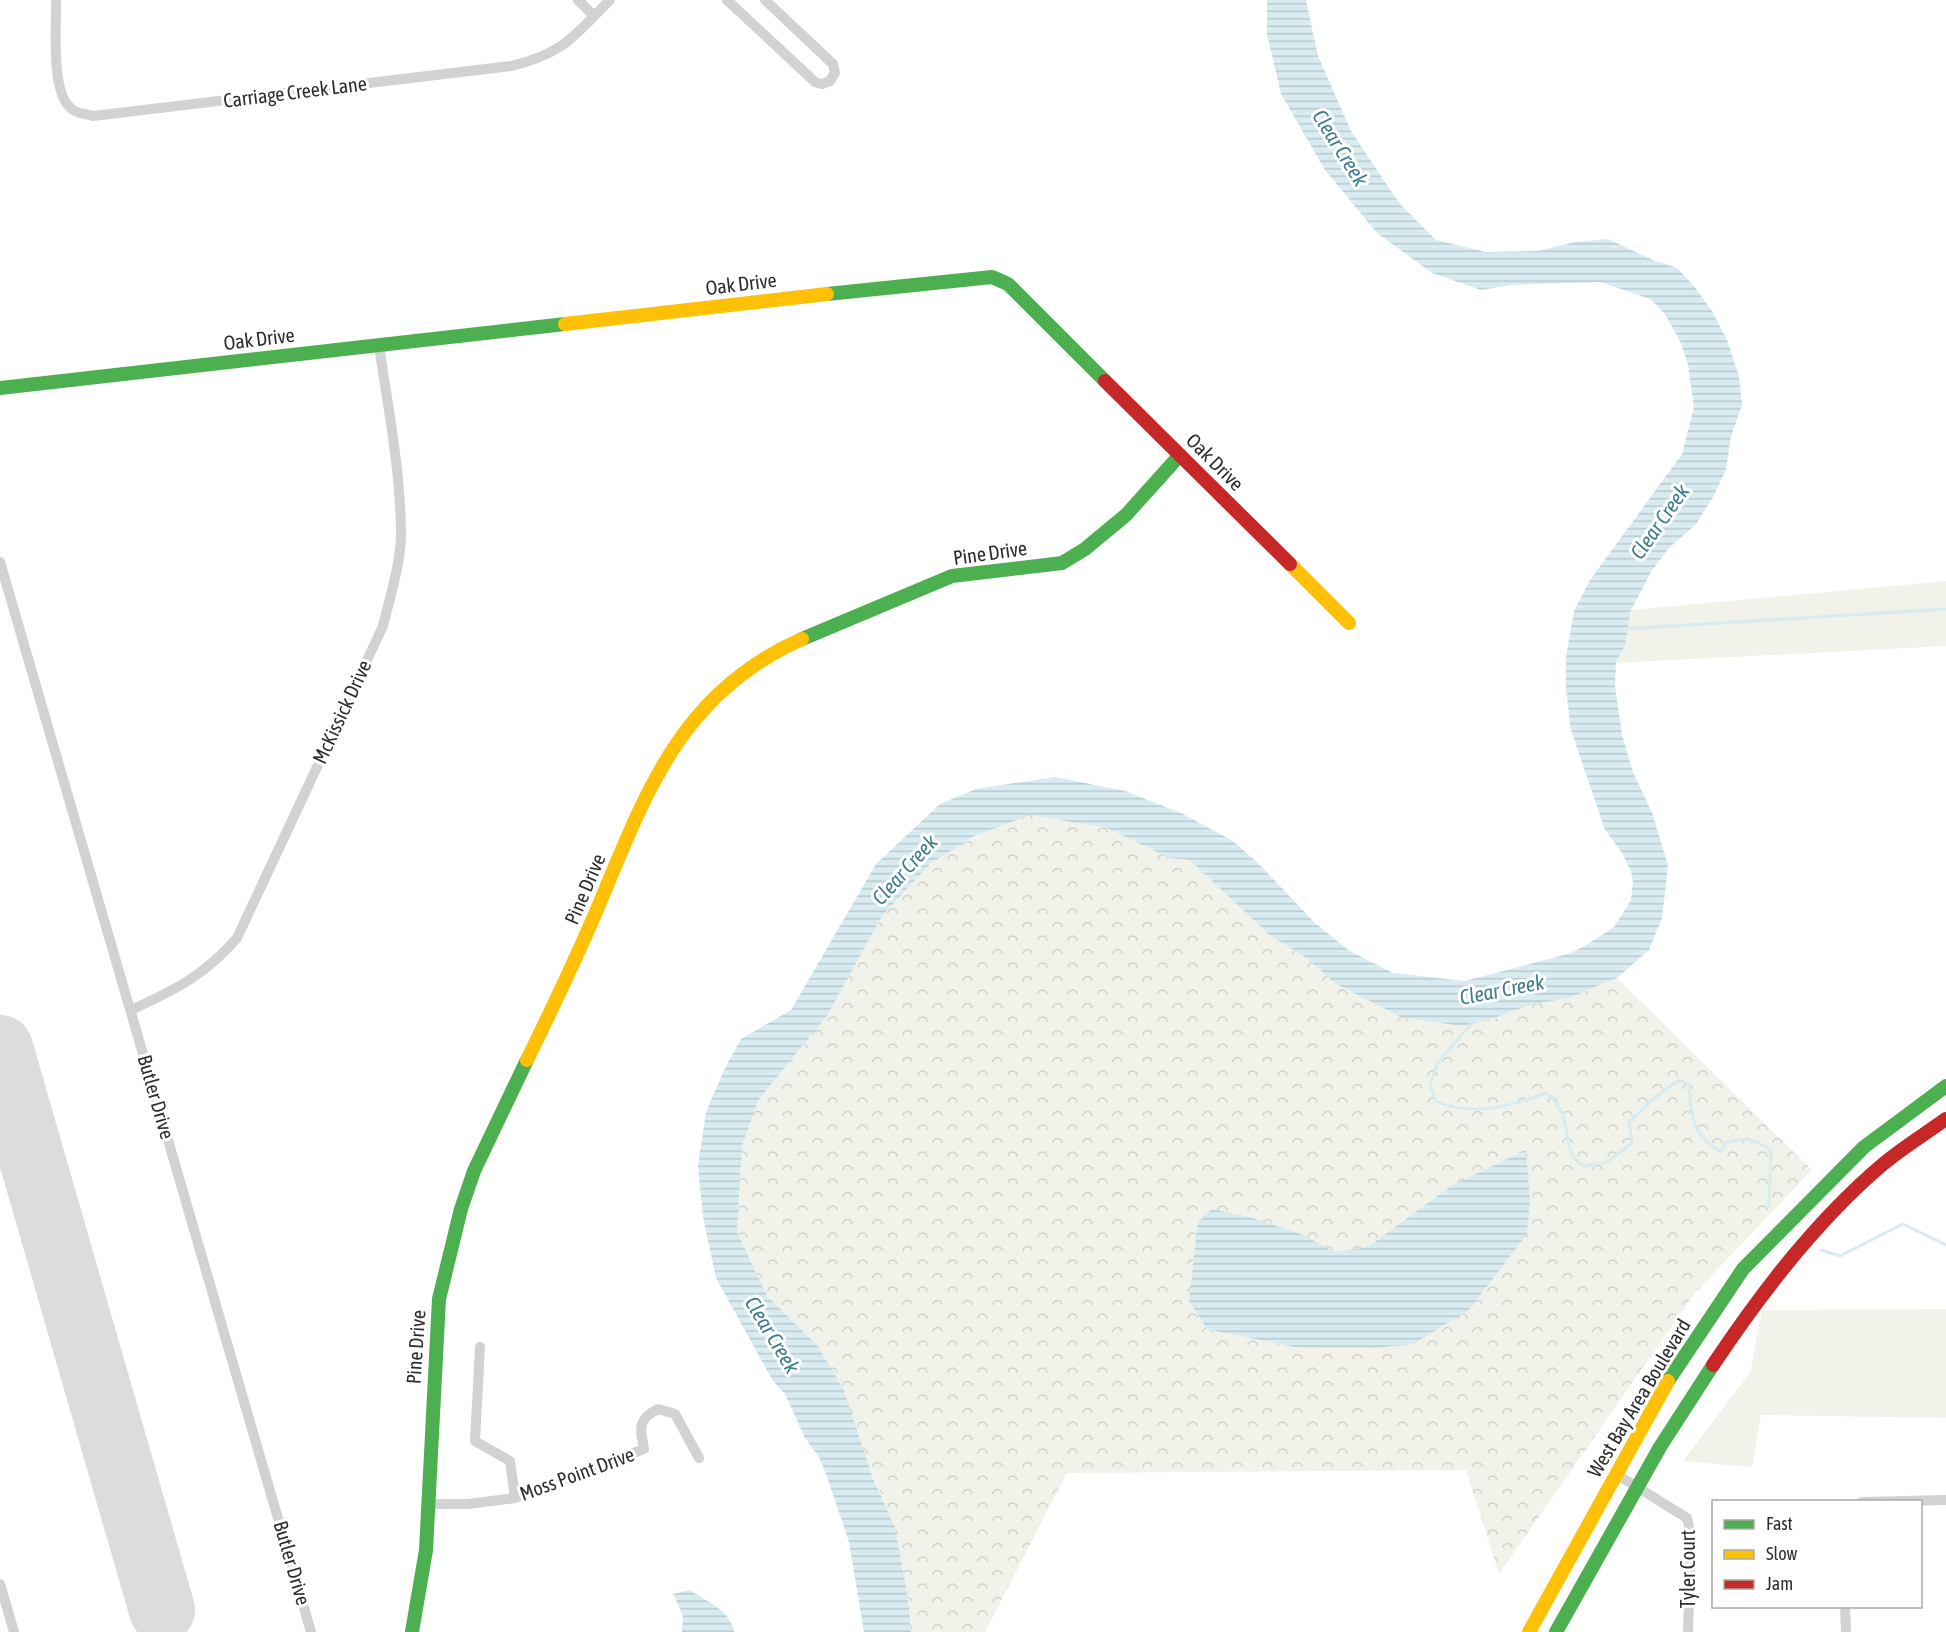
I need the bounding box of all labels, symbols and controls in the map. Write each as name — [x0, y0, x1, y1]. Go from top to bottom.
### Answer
street label: Carriage Creek Lane — [222, 71, 368, 112]
water label: Clear Creek — [1308, 105, 1374, 191]
street label: Oak Drive — [704, 268, 778, 299]
street label: Oak Drive — [222, 323, 296, 354]
street label: Oak Drive — [1182, 428, 1249, 495]
water label: Clear Creek — [1625, 479, 1694, 563]
street label: Pine Drive — [952, 536, 1028, 569]
street label: McKissick Drive — [308, 656, 376, 767]
water label: Clear Creek — [867, 829, 942, 909]
street label: Pine Drive — [559, 850, 610, 928]
water label: Clear Creek — [1458, 969, 1547, 1009]
street label: Butler Drive — [133, 1052, 179, 1142]
water label: Clear Creek — [741, 1292, 806, 1378]
street label: Pine Drive — [401, 1309, 430, 1385]
street label: West Bay Area Boulevard — [1582, 1315, 1695, 1481]
street label: Moss Point Drive — [516, 1442, 637, 1505]
legend — [1712, 1500, 1922, 1608]
text: Fast — [1766, 1513, 1793, 1534]
street label: Butler Drive — [269, 1518, 315, 1608]
street label: Tyler Court — [1676, 1529, 1699, 1608]
text: Slow — [1766, 1543, 1797, 1564]
text: Jam — [1766, 1573, 1793, 1594]

